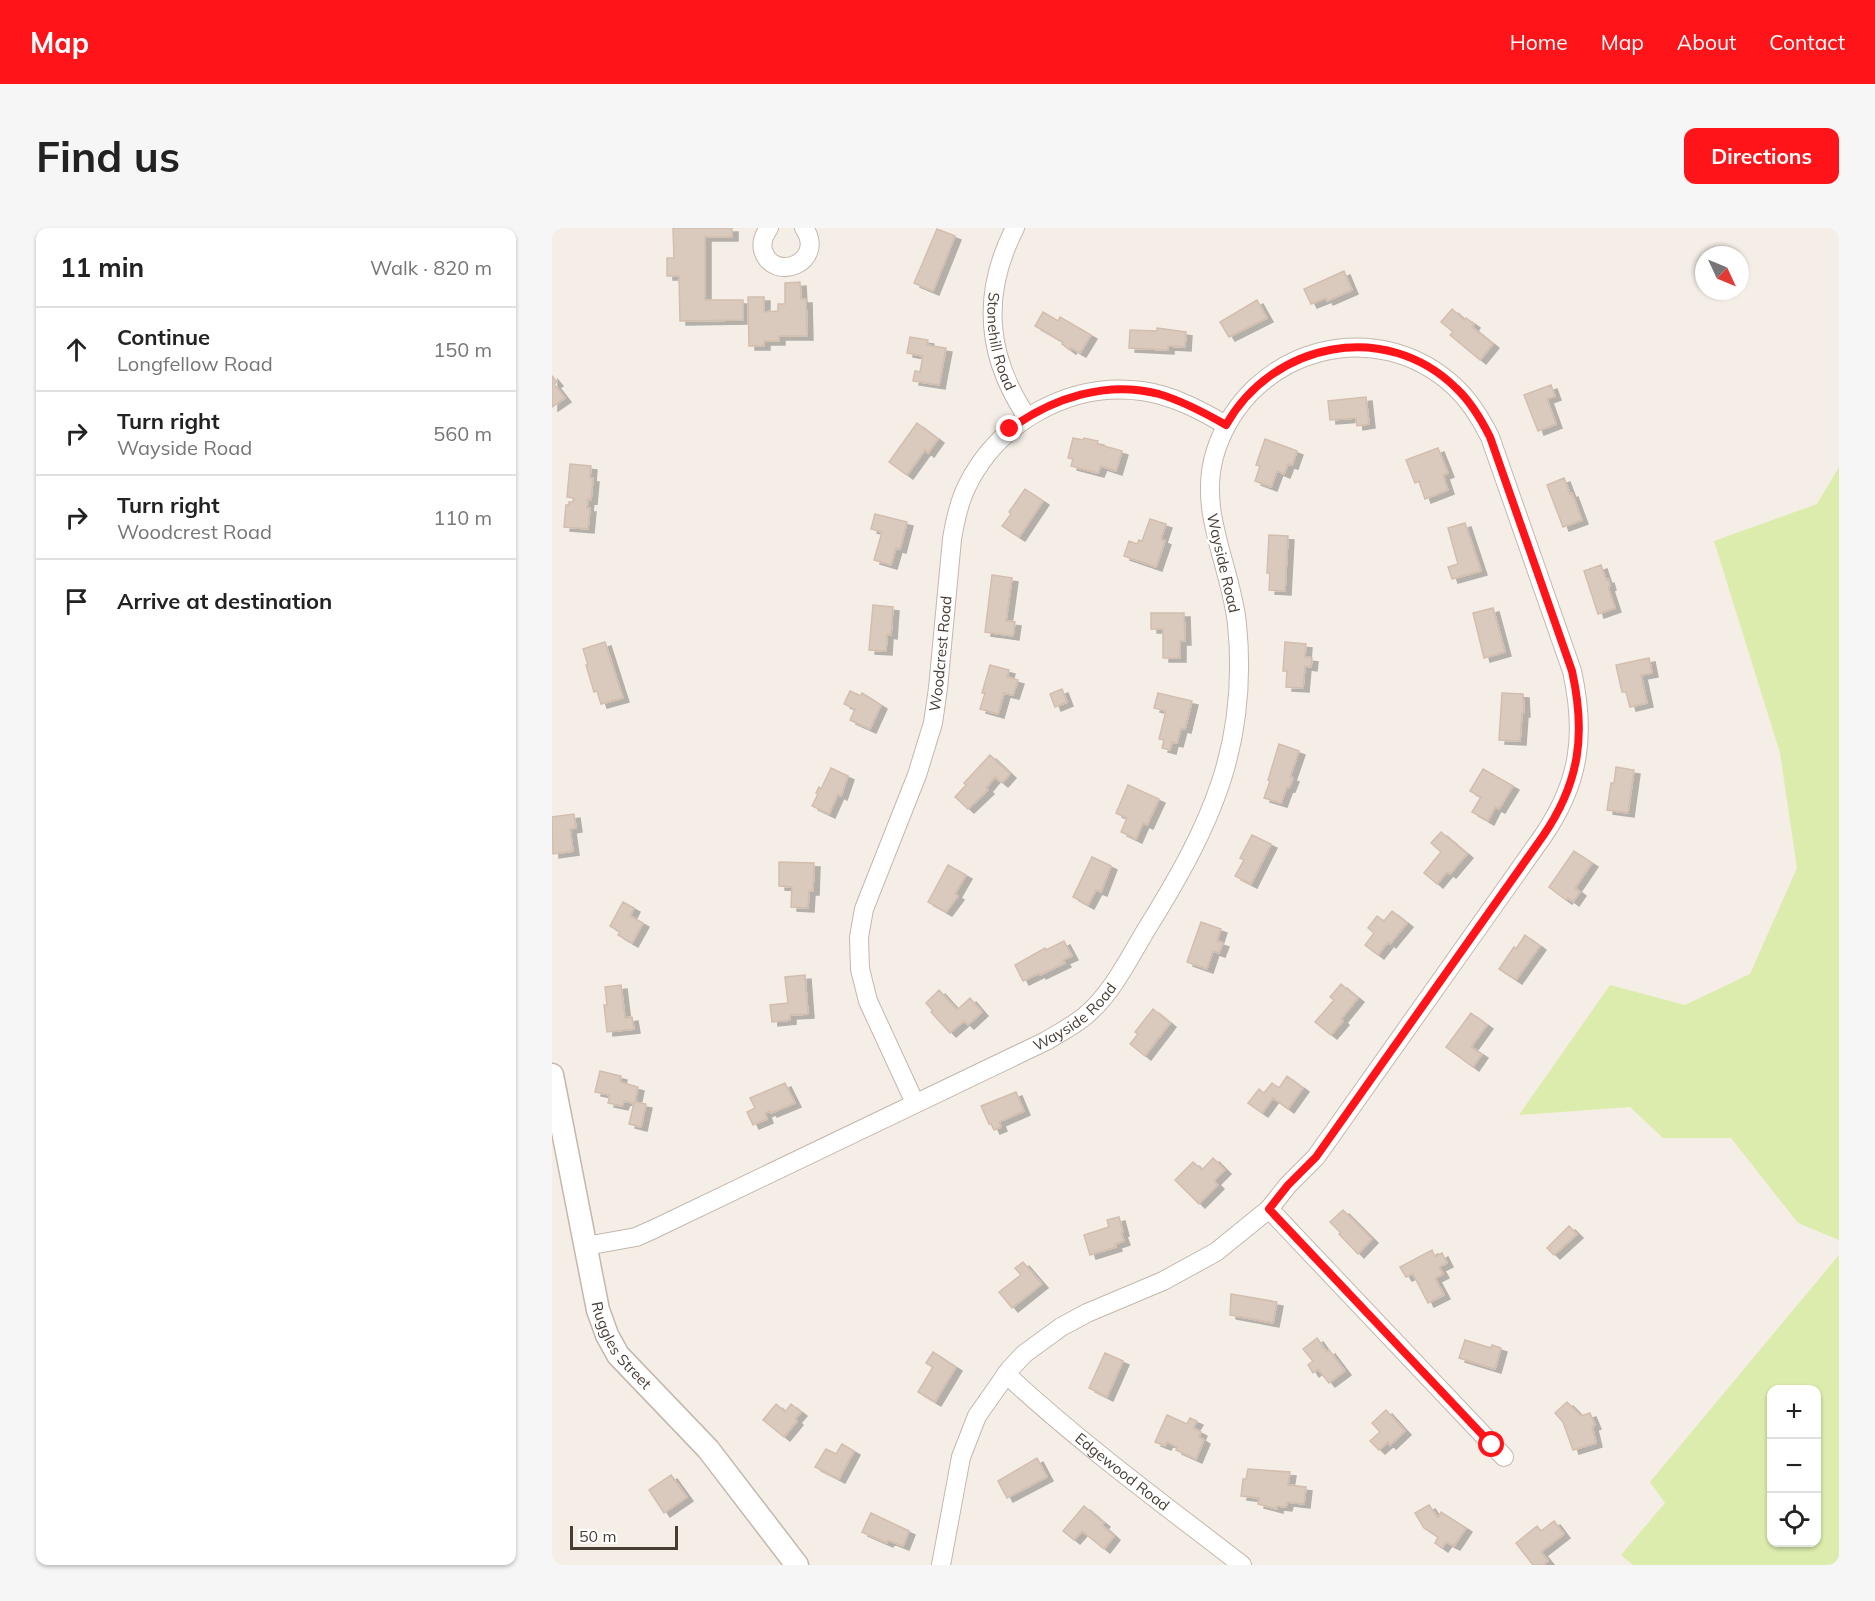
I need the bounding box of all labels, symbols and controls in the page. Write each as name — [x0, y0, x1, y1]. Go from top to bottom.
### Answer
text: Map — [30, 25, 89, 60]
text: Home — [1510, 29, 1568, 55]
text: Map — [1601, 29, 1644, 55]
text: About — [1677, 29, 1736, 55]
text: Contact — [1769, 29, 1845, 55]
button: Directions — [1684, 128, 1839, 184]
text: Find us — [36, 130, 180, 183]
north arrow — [1695, 246, 1749, 300]
text: 11 min — [60, 251, 144, 284]
text: Walk · 820 m — [370, 255, 492, 280]
street label: Stonehill Road — [983, 291, 1020, 393]
text: Continue — [117, 323, 210, 351]
icon: ahead — [60, 333, 93, 366]
text: 150 m — [433, 337, 492, 362]
text: Longfellow Road — [117, 351, 273, 376]
text: Turn right — [117, 407, 220, 435]
route end — [996, 415, 1022, 441]
icon: right — [60, 417, 93, 450]
text: 560 m — [433, 421, 492, 446]
text: Wayside Road — [117, 435, 252, 460]
text: Turn right — [117, 491, 220, 519]
icon: right — [60, 501, 93, 534]
text: 110 m — [433, 505, 492, 530]
street label: Wayside Road — [1203, 511, 1244, 614]
text: Woodcrest Road — [117, 519, 272, 544]
icon: arrive — [60, 585, 93, 618]
text: Arrive at destination — [117, 587, 332, 615]
street label: Woodcrest Road — [925, 595, 956, 713]
street label: Wayside Road — [1030, 979, 1120, 1055]
street label: Ruggles Street — [588, 1300, 656, 1393]
map controls — [1767, 1385, 1821, 1547]
button: + — [1767, 1385, 1821, 1439]
street label: Edgewood Road — [1072, 1429, 1173, 1515]
route start — [1478, 1431, 1504, 1457]
button: − — [1767, 1439, 1821, 1493]
button: locate — [1767, 1493, 1821, 1547]
scale bar — [570, 1523, 678, 1550]
text: 50 m — [579, 1526, 616, 1546]

